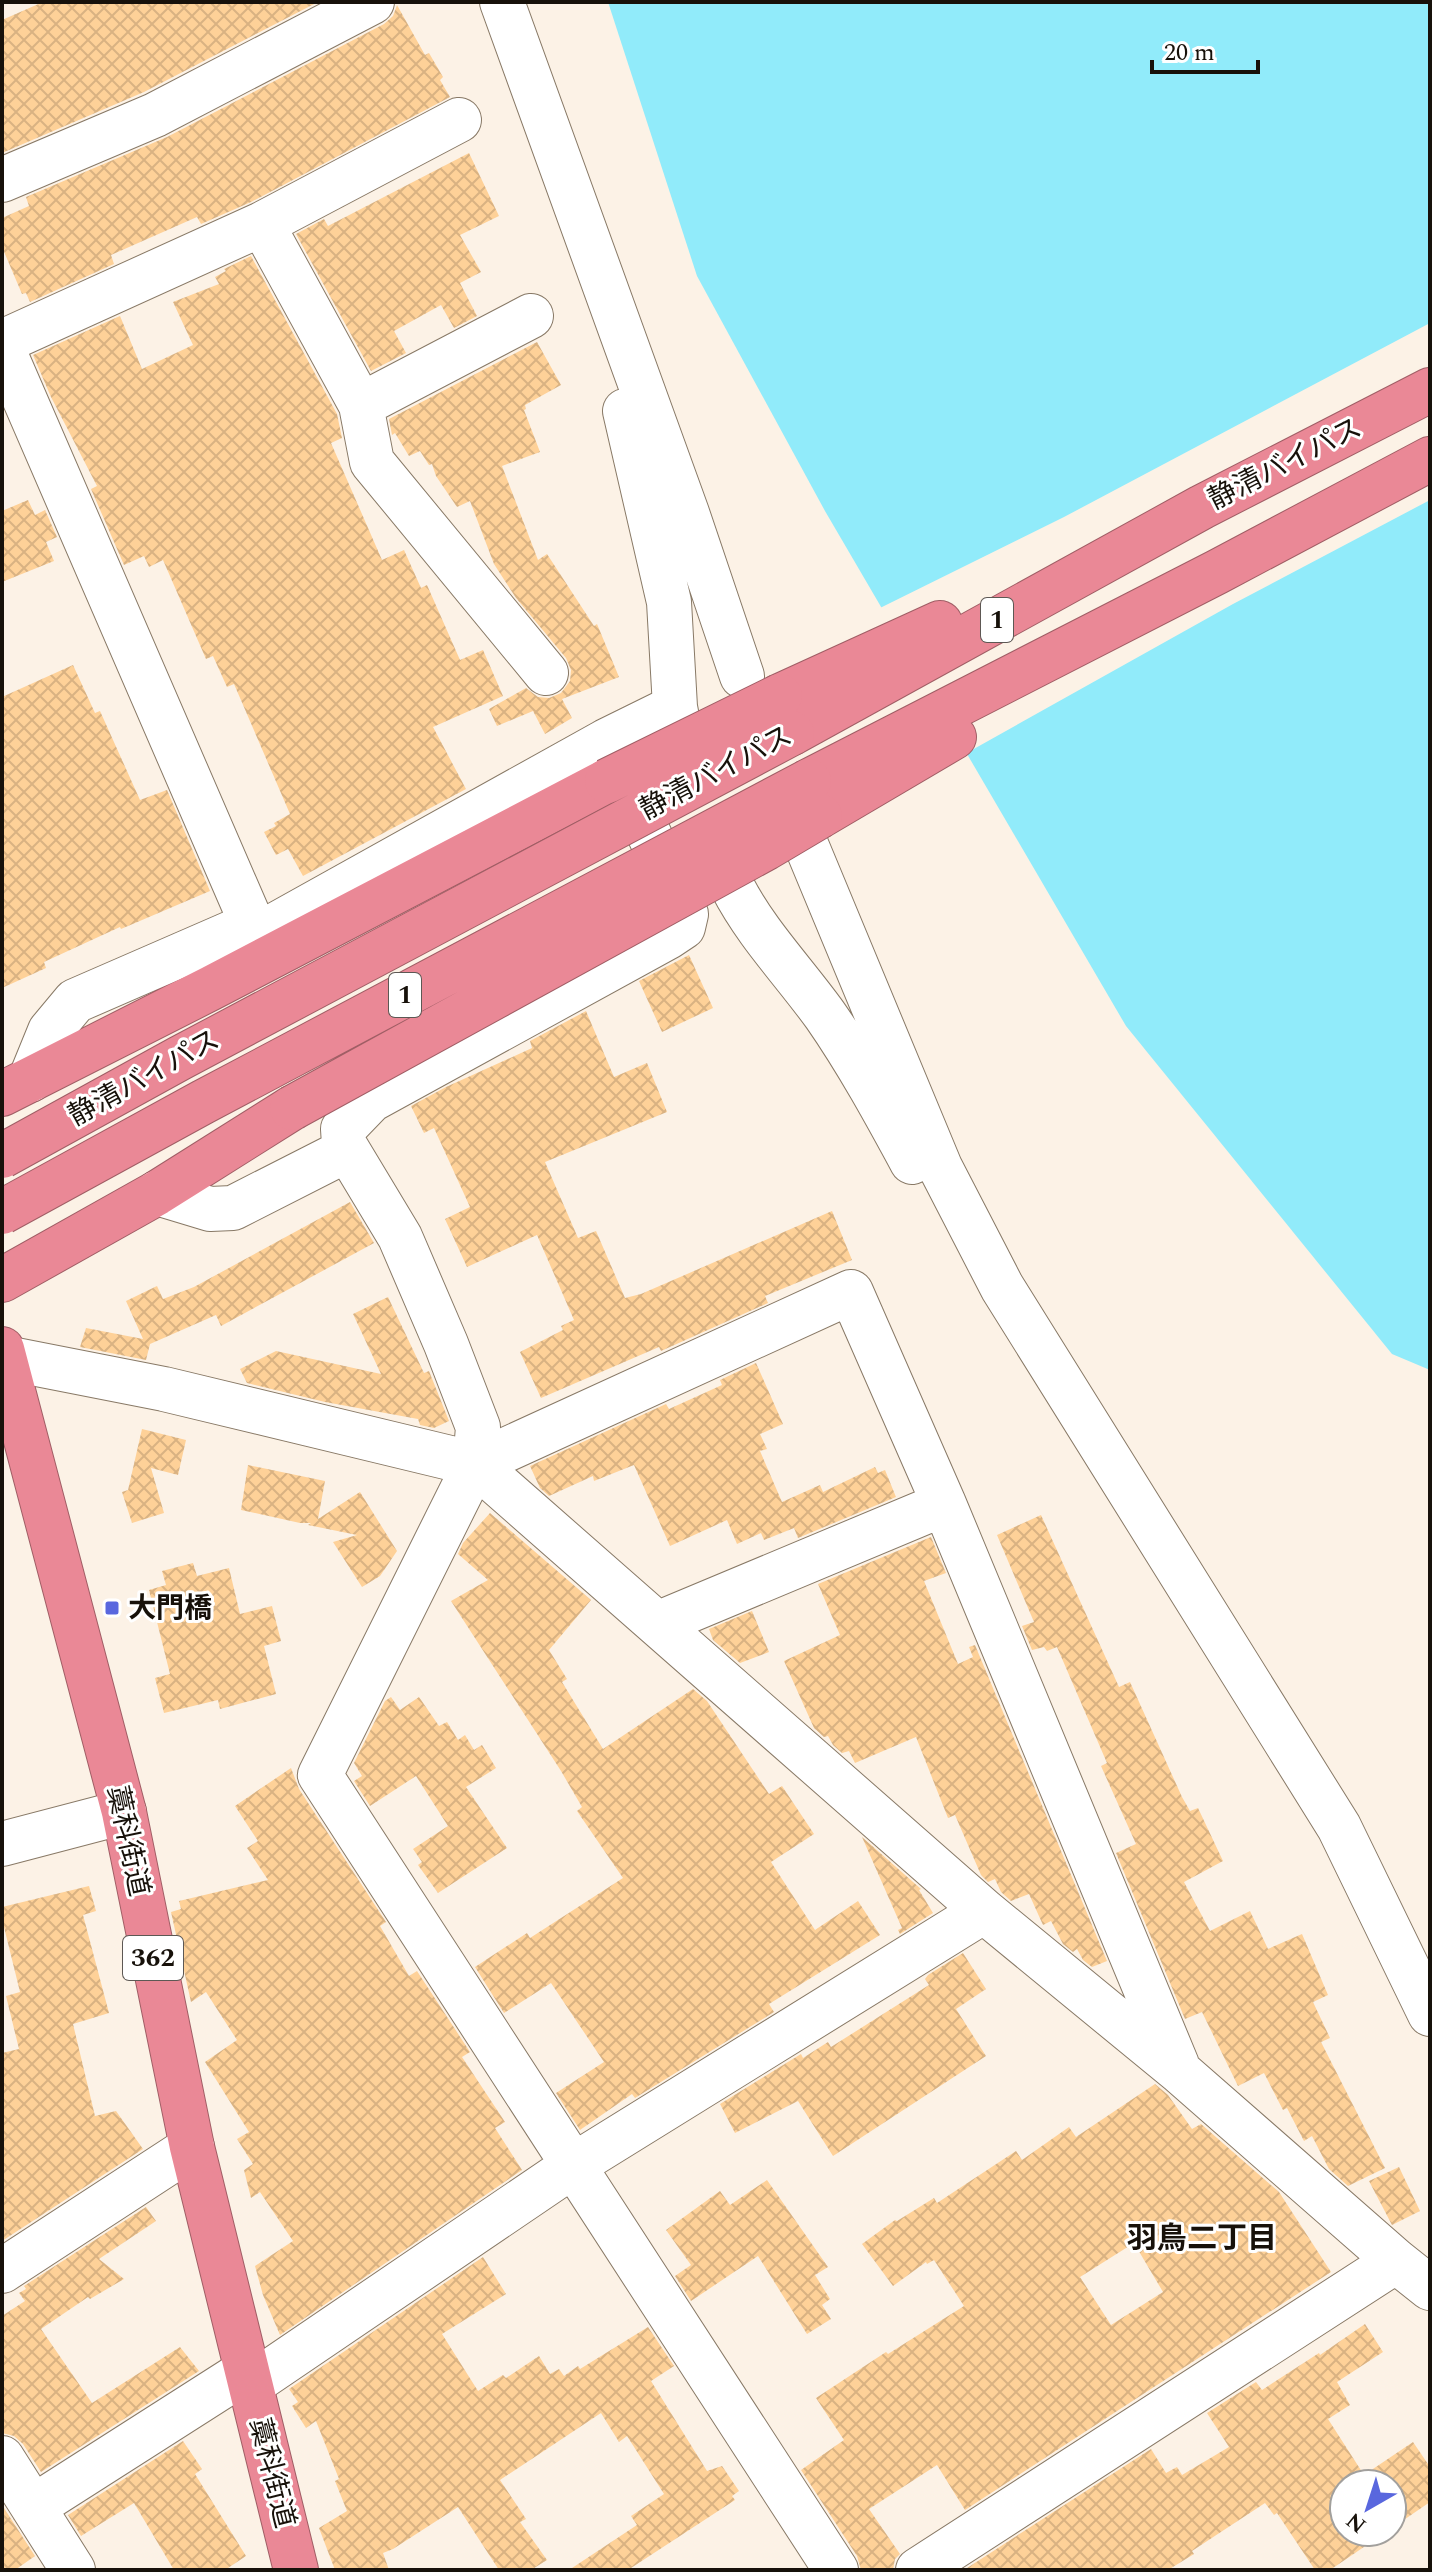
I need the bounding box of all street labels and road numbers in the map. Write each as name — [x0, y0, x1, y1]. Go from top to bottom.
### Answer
street label: 静清バイパス — [1201, 407, 1369, 521]
road number: 1 — [981, 598, 1013, 642]
street label: 静清バイパス — [632, 715, 800, 831]
road number: 1 — [389, 973, 421, 1017]
street label: 静清バイパス — [60, 1019, 228, 1137]
street label: 藁科街道 — [95, 1782, 161, 1900]
road number: 362 — [123, 1936, 183, 1980]
street label: 藁科街道 — [238, 2413, 306, 2533]

